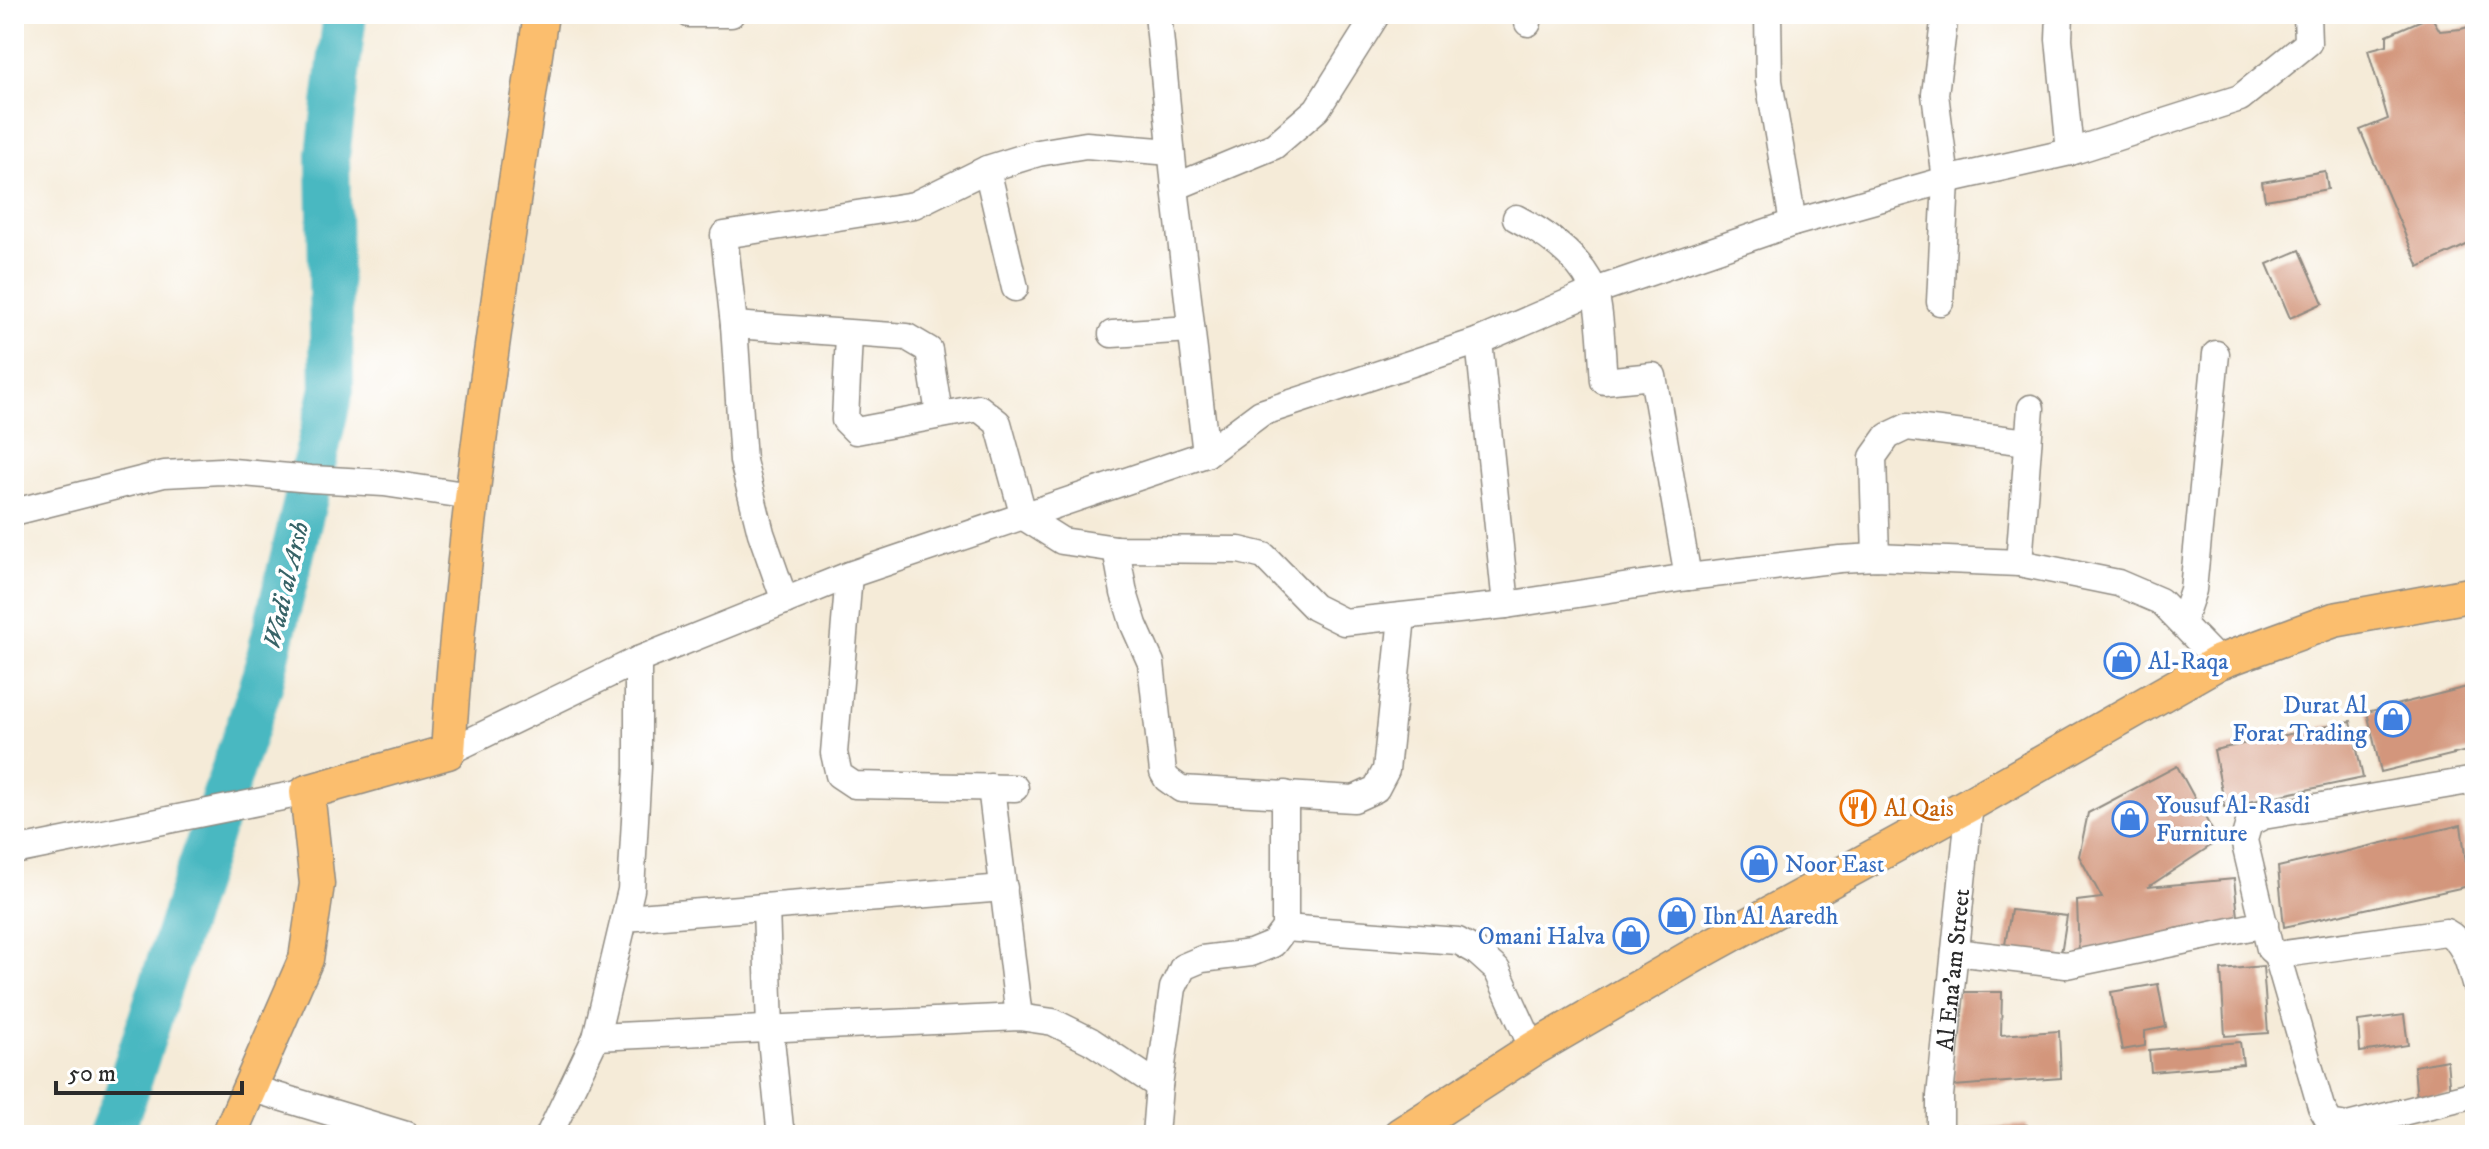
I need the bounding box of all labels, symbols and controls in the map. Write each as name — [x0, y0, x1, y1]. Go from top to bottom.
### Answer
water label: Wadi al Arsh — [256, 518, 317, 652]
shop icon: Al-Raqa — [2103, 642, 2141, 680]
place label: Al-Raqa — [2148, 647, 2229, 677]
place label: Durat Al Forat Trading — [2232, 691, 2368, 749]
shop icon: Durat Al Forat Trading — [2374, 700, 2412, 738]
restaurant icon: Al Qais — [1839, 789, 1877, 827]
place label: Yousuf Al-Rasdi Furniture — [2156, 791, 2310, 849]
place label: Al Qais — [1884, 794, 1954, 824]
shop icon: Yousuf Al-Rasdi Furniture — [2111, 800, 2149, 838]
shop icon: Noor East — [1740, 845, 1778, 883]
place label: Noor East — [1785, 850, 1885, 880]
street label: Al Ena'am Street — [1931, 887, 1977, 1053]
shop icon: Ibn Al Aaredh — [1658, 897, 1696, 935]
place label: Ibn Al Aaredh — [1703, 902, 1839, 932]
shop icon: Omani Halva — [1612, 917, 1650, 955]
place label: Omani Halva — [1478, 922, 1606, 952]
scale bar — [56, 1045, 242, 1095]
text: 50 m — [68, 1059, 116, 1089]

